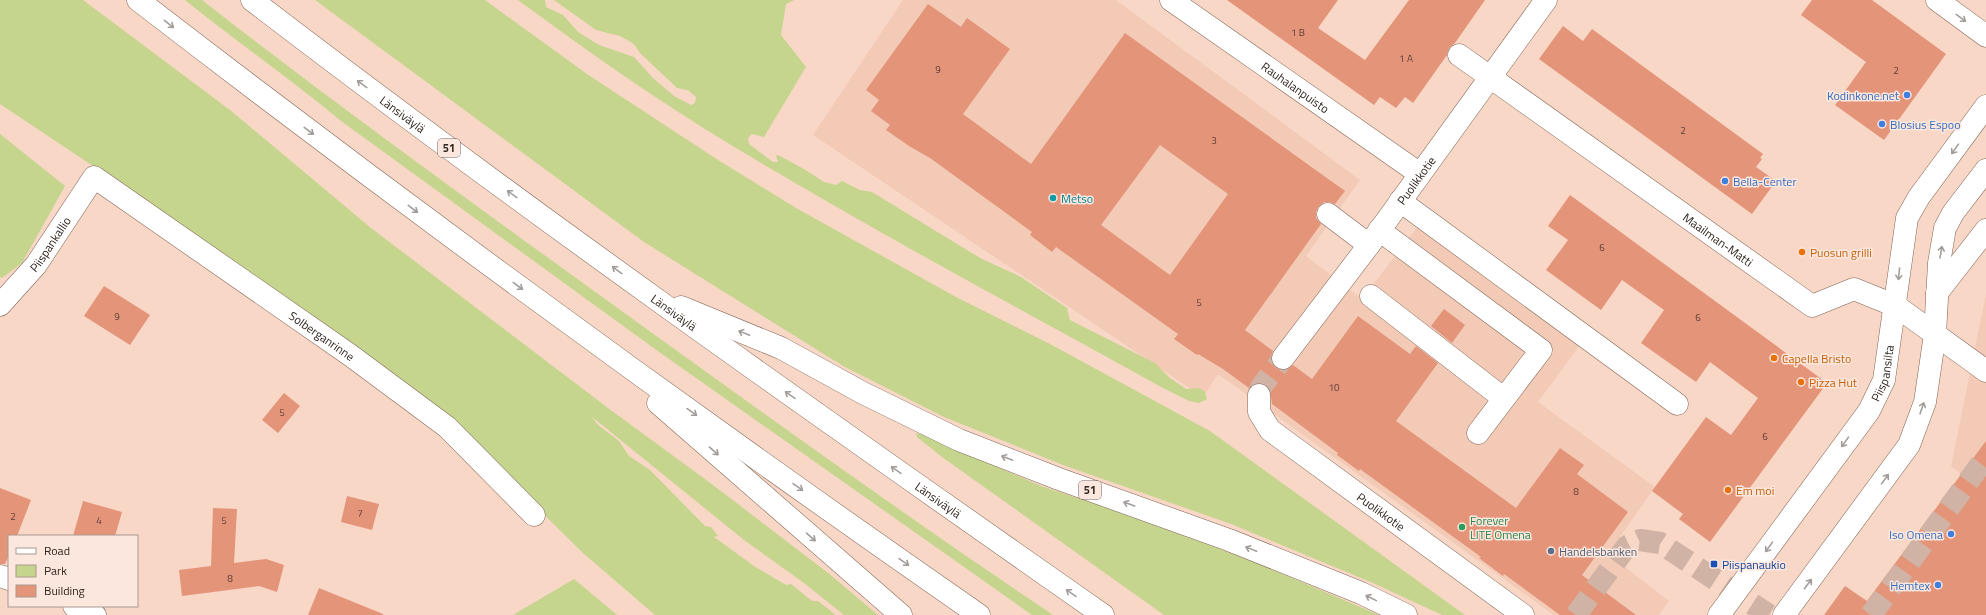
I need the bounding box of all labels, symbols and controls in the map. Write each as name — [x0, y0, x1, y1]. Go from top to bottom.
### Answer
one-way arrow — [1956, 14, 1967, 22]
one-way arrow — [163, 20, 174, 28]
house number: 1 B — [1291, 25, 1305, 40]
house number: 1 A — [1399, 51, 1413, 66]
street label: Rauhalanpuisto — [1258, 57, 1333, 117]
house number: 9 — [935, 62, 941, 77]
house number: 2 — [1893, 63, 1899, 78]
one-way arrow — [357, 80, 368, 88]
place label: Kodinkone.net — [1827, 86, 1900, 105]
marker: Kodinkone.net — [1902, 90, 1912, 100]
street label: Länsiväylä — [376, 91, 430, 137]
place label: Blosius Espoo — [1890, 115, 1961, 134]
marker: Blosius Espoo — [1877, 119, 1887, 129]
house number: 2 — [1680, 123, 1686, 138]
one-way arrow — [304, 127, 315, 135]
house number: 3 — [1211, 133, 1217, 148]
road number: 51 — [438, 139, 460, 157]
one-way arrow — [1950, 143, 1959, 154]
street label: Puolikkotie — [1392, 152, 1440, 208]
place label: Bella-Center — [1733, 172, 1797, 191]
marker: Bella-Center — [1720, 176, 1730, 186]
place label: Metso — [1061, 189, 1093, 208]
one-way arrow — [507, 190, 518, 198]
marker: Metso — [1048, 193, 1058, 203]
one-way arrow — [408, 205, 419, 213]
street label: Maailman-Matti — [1679, 208, 1757, 271]
street label: Piispankallio — [25, 212, 75, 276]
house number: 6 — [1599, 240, 1605, 255]
place label: Puosun grilli — [1810, 243, 1872, 262]
one-way arrow — [1937, 245, 1945, 258]
marker: Puosun grilli — [1797, 247, 1807, 257]
one-way arrow — [612, 266, 623, 275]
one-way arrow — [1895, 267, 1903, 280]
one-way arrow — [512, 282, 523, 291]
street label: Länsiväylä — [647, 289, 701, 335]
house number: 5 — [1196, 295, 1202, 310]
street label: Solberganrinne — [285, 306, 359, 365]
house number: 9 — [114, 309, 120, 324]
house number: 6 — [1695, 310, 1701, 325]
one-way arrow — [739, 329, 751, 336]
street label: Piispansilta — [1866, 344, 1898, 405]
place label: Capella Bristo — [1782, 349, 1851, 368]
marker: Capella Bristo — [1769, 353, 1779, 363]
place label: Pizza Hut — [1809, 373, 1858, 392]
marker: Pizza Hut — [1796, 377, 1806, 387]
house number: 10 — [1328, 380, 1340, 395]
one-way arrow — [784, 391, 795, 399]
one-way arrow — [1919, 403, 1927, 415]
house number: 5 — [279, 405, 285, 420]
one-way arrow — [686, 408, 697, 416]
house number: 6 — [1762, 429, 1768, 444]
one-way arrow — [1841, 436, 1850, 447]
one-way arrow — [708, 447, 719, 456]
one-way arrow — [1002, 454, 1014, 462]
one-way arrow — [891, 466, 902, 474]
one-way arrow — [1881, 474, 1889, 485]
street label: Länsiväylä — [911, 477, 965, 522]
road number: 51 — [1079, 481, 1101, 499]
place label: Em moi — [1736, 481, 1774, 500]
one-way arrow — [792, 483, 803, 491]
house number: 8 — [1573, 484, 1579, 499]
marker: Em moi — [1723, 485, 1733, 495]
street label: Puolikkotie — [1353, 487, 1409, 536]
one-way arrow — [1122, 500, 1135, 507]
house number: 7 — [357, 506, 363, 521]
house number: 2 — [10, 509, 16, 524]
place label: Forever LITE Omena — [1470, 511, 1531, 544]
house number: 4 — [96, 513, 102, 528]
house number: 5 — [221, 513, 227, 528]
marker: Forever LITE Omena — [1457, 522, 1467, 532]
place label: Iso Omena — [1889, 525, 1943, 544]
marker: Iso Omena — [1946, 529, 1956, 539]
one-way arrow — [806, 533, 817, 542]
legend — [8, 535, 138, 607]
text: Road — [44, 541, 70, 560]
one-way arrow — [1765, 541, 1773, 552]
place label: Handelsbanken — [1559, 542, 1637, 561]
one-way arrow — [1245, 544, 1257, 552]
marker: Handelsbanken — [1546, 546, 1556, 556]
place label: Piispanaukio — [1722, 555, 1786, 574]
one-way arrow — [898, 558, 909, 566]
marker: Piispanaukio — [1709, 559, 1719, 569]
text: Park — [44, 561, 67, 580]
house number: 8 — [227, 571, 233, 586]
place label: Hemtex — [1890, 576, 1931, 595]
one-way arrow — [1804, 578, 1812, 589]
marker: Hemtex — [1933, 580, 1943, 590]
text: Building — [44, 581, 85, 600]
one-way arrow — [1066, 589, 1077, 597]
one-way arrow — [1365, 594, 1377, 601]

